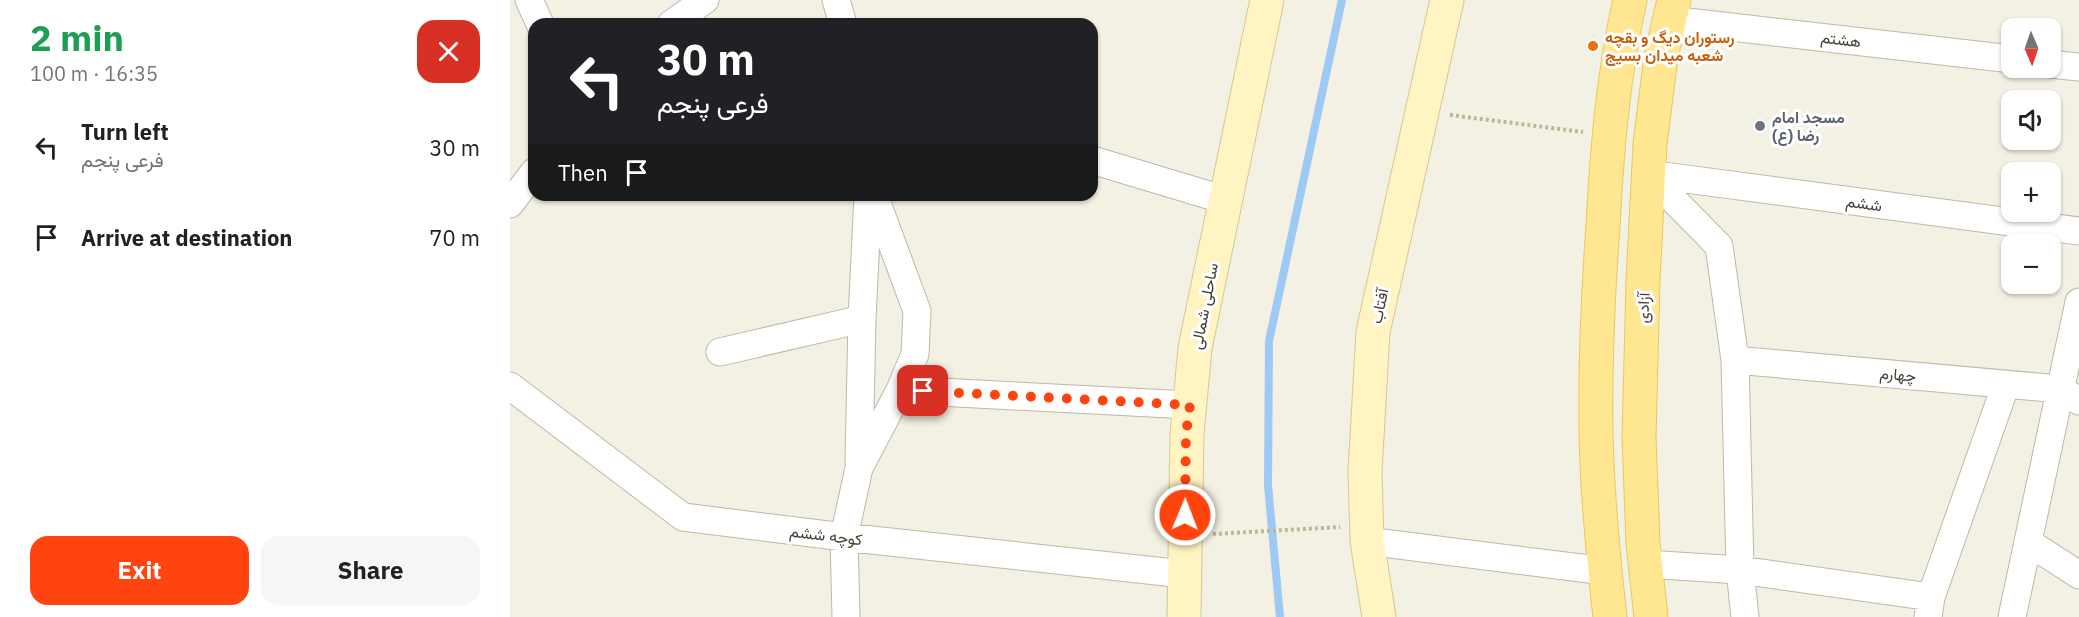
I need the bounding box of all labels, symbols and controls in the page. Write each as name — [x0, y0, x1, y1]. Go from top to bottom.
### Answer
text: 2 min — [30, 14, 124, 61]
north arrow — [2001, 18, 2061, 78]
map controls — [2001, 18, 2061, 294]
button: close — [417, 20, 480, 83]
place label: رستوران دیگ و بقچه شعبه میدان بسیج — [1605, 27, 1735, 67]
street label: هشتم — [1820, 27, 1862, 52]
text: 30 m — [657, 32, 755, 87]
marker: رستوران دیگ و بقچه شعبه میدان بسیج — [1586, 39, 1600, 53]
icon: left — [558, 42, 636, 120]
text: 100 m · 16:35 — [30, 60, 158, 87]
text: فرعی پنجم — [657, 85, 769, 120]
button: sound — [2001, 90, 2061, 150]
place label: مسجد امام رضا (ع) — [1772, 107, 1845, 146]
text: Turn left — [81, 117, 169, 146]
marker: مسجد امام رضا (ع) — [1753, 119, 1767, 133]
icon: left — [30, 131, 63, 164]
text: 30 m — [429, 133, 480, 162]
text: فرعی پنجم — [81, 146, 164, 173]
icon: arrive — [620, 156, 653, 189]
text: Then — [558, 158, 608, 187]
button: + — [2001, 162, 2061, 222]
street label: ششم — [1845, 191, 1883, 216]
icon: arrive — [30, 221, 63, 254]
text: Arrive at destination — [81, 223, 292, 252]
text: 70 m — [429, 223, 480, 252]
button: − — [2001, 234, 2061, 294]
street label: ساحلی شمالی — [1186, 261, 1223, 351]
street label: آفتاب — [1366, 285, 1393, 325]
street label: آزادی — [1632, 291, 1655, 324]
street label: چهارم — [1879, 362, 1917, 388]
pin — [897, 365, 948, 416]
icon: arrive — [906, 374, 939, 407]
position arrow — [1153, 483, 1217, 547]
street label: کوچه ششم — [788, 521, 864, 551]
button: Exit — [30, 536, 249, 605]
button: Share — [261, 536, 480, 605]

